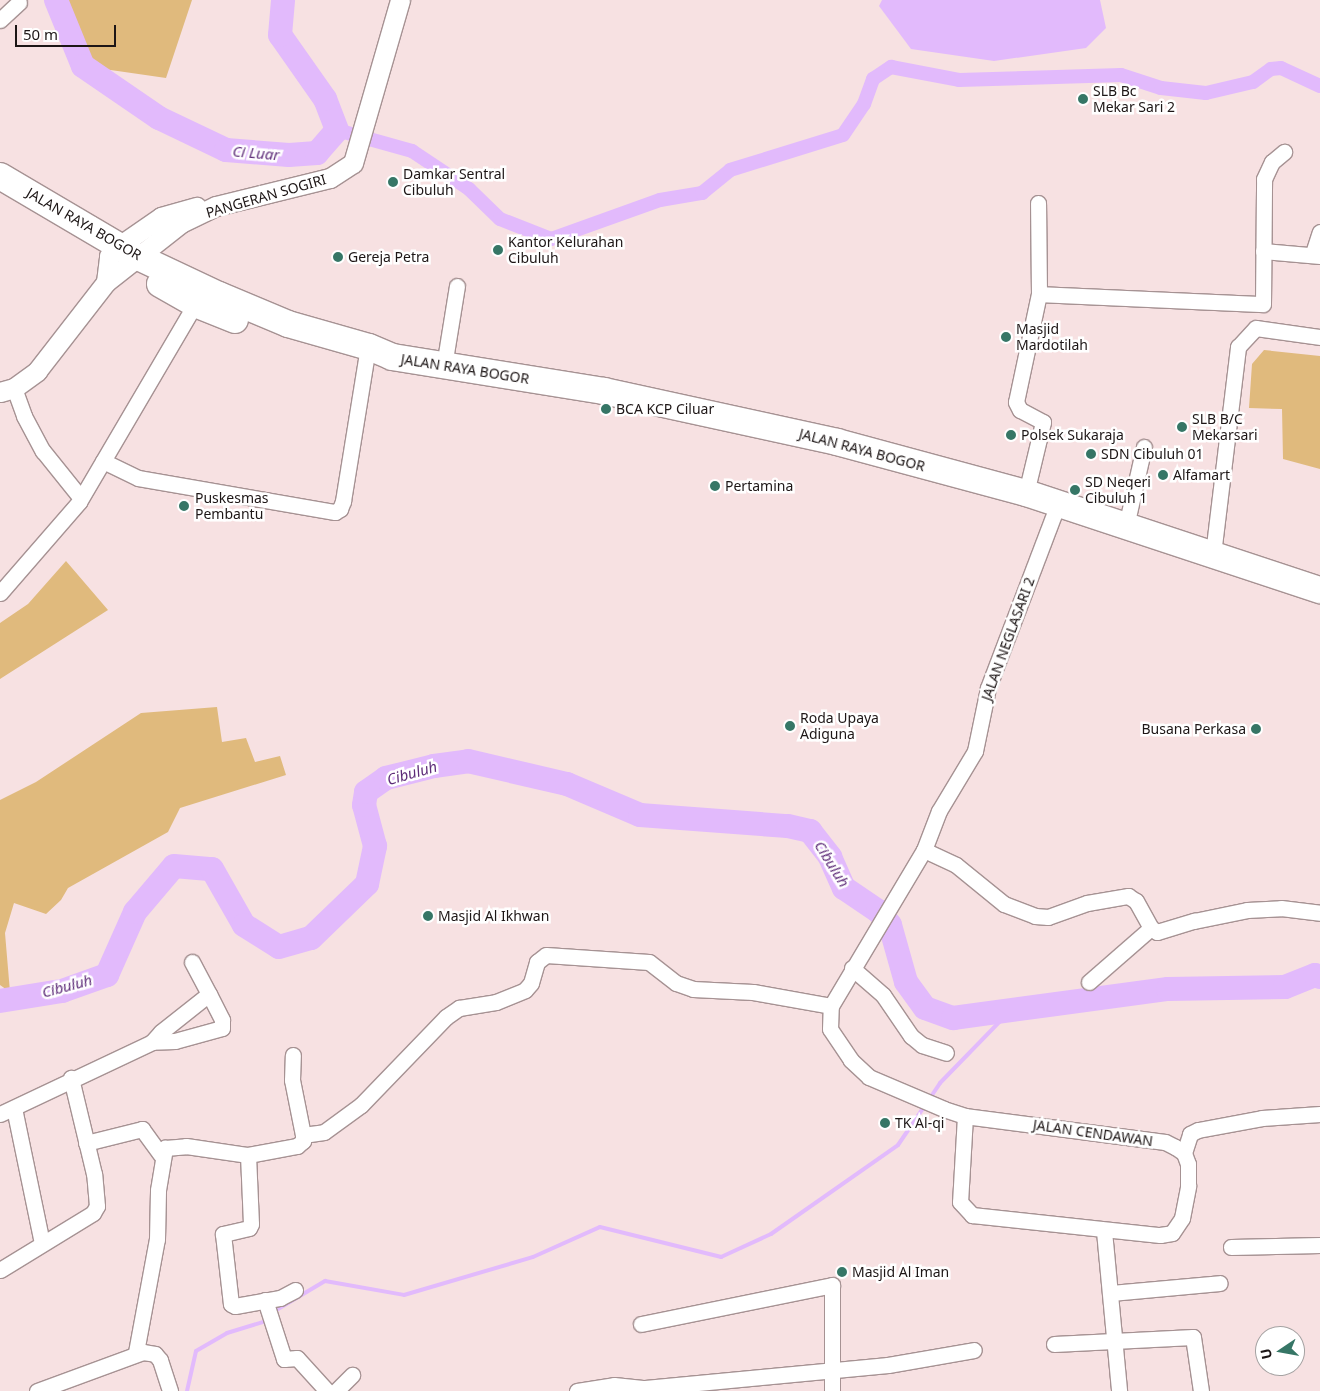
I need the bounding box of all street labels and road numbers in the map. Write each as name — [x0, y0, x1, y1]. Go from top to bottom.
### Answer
street label: PANGERAN SOGIRI — [204, 171, 328, 221]
street label: JALAN RAYA BOGOR — [24, 184, 144, 264]
street label: JALAN RAYA BOGOR — [400, 351, 530, 387]
street label: JALAN RAYA BOGOR — [797, 425, 927, 475]
street label: JALAN NEGLASARI 2 — [978, 575, 1038, 703]
street label: JALAN CENDAWAN — [1032, 1116, 1154, 1150]

